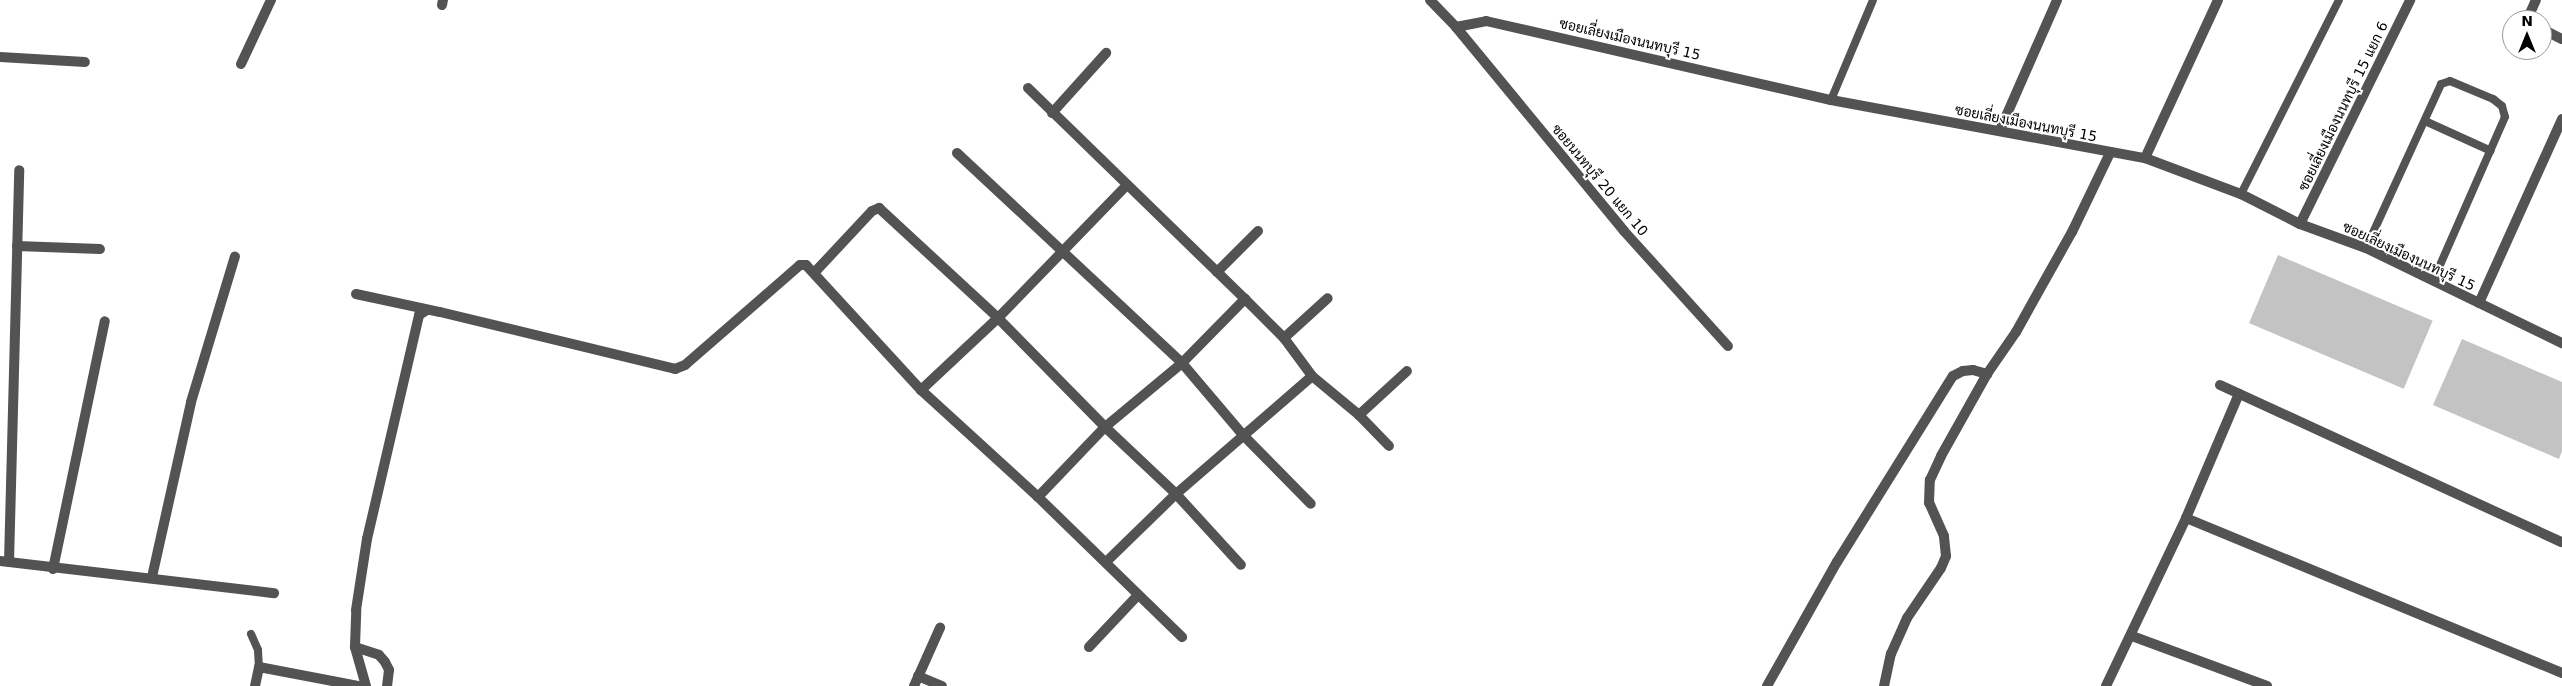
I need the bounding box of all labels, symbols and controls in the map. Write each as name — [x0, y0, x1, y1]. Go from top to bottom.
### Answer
north arrow — [2502, 10, 2552, 60]
text: N — [2521, 13, 2533, 29]
street label: ซอยเลี่ยงเมืองนนทบุรี 15 — [1558, 15, 1702, 63]
street label: ซอยเลี่ยงเมืองนนทบุรี 15 แยก 6 — [2295, 19, 2391, 193]
street label: ซอยเลี่ยงเมืองนนทบุรี 15 — [1954, 101, 2098, 145]
street label: ซอยนนทบุรี 20 แยก 10 — [1548, 121, 1652, 239]
street label: ซอยเลี่ยงเมืองนนทบุรี 15 — [2340, 218, 2478, 294]

